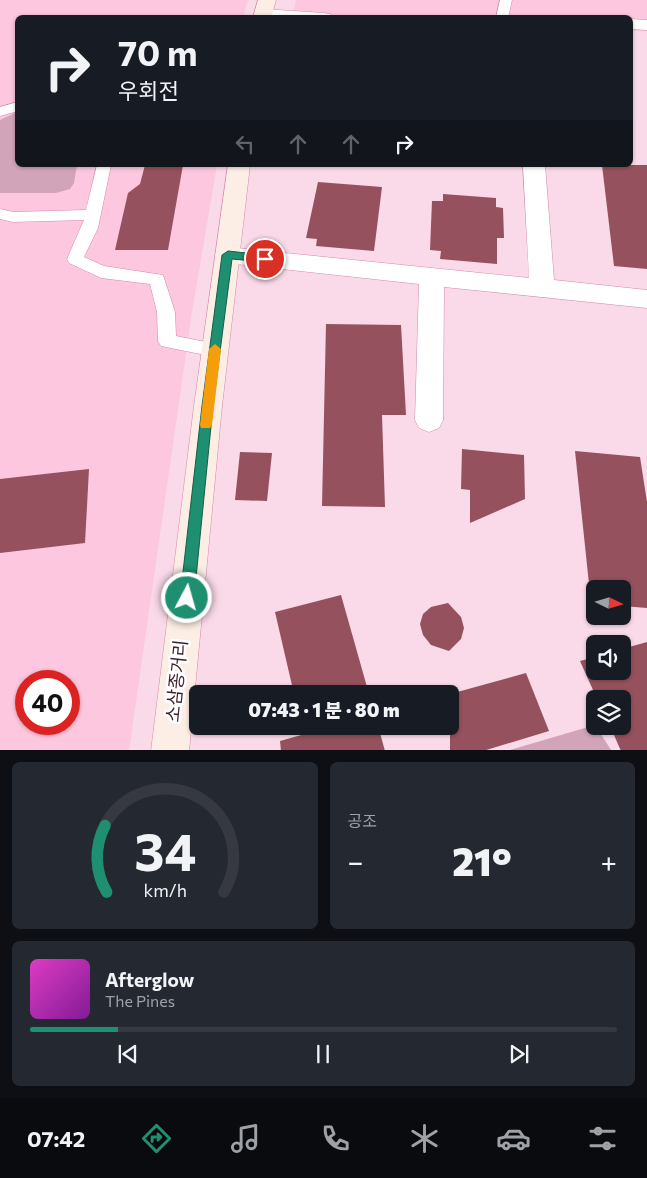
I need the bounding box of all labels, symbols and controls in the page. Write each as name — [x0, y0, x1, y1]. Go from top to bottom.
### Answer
text: 70 m — [118, 30, 198, 73]
icon: right — [35, 35, 100, 100]
text: 우회전 — [118, 77, 179, 104]
icon: left — [231, 130, 259, 158]
icon: ahead — [284, 130, 312, 158]
icon: ahead — [337, 130, 365, 158]
icon: right — [390, 130, 418, 158]
pin — [244, 238, 286, 280]
icon: arrive — [251, 245, 279, 273]
position arrow — [160, 571, 212, 623]
north arrow — [586, 580, 631, 625]
map controls — [586, 580, 631, 735]
button: sound — [586, 635, 631, 680]
street label: 소삼종거리 — [161, 639, 191, 723]
speed limit sign: 40 — [15, 670, 80, 735]
button: layers — [586, 690, 631, 735]
text: 07:43 · 1 분 · 80 m — [248, 698, 400, 721]
text: 공조 — [348, 811, 377, 830]
text: 34 — [134, 818, 196, 882]
text: 21° — [452, 837, 512, 884]
text: − — [348, 844, 363, 878]
text: + — [601, 844, 617, 878]
text: km/h — [143, 879, 186, 901]
text: Afterglow — [105, 968, 194, 991]
text: The Pines — [105, 991, 175, 1010]
icon: previous — [114, 1040, 142, 1068]
icon: pause — [309, 1040, 337, 1068]
icon: next — [505, 1040, 533, 1068]
icon: directions — [139, 1121, 174, 1156]
icon: music — [228, 1121, 263, 1156]
icon: phone — [318, 1121, 353, 1156]
icon: climate — [407, 1121, 442, 1156]
icon: car — [496, 1121, 531, 1156]
icon: filters — [585, 1121, 620, 1156]
text: 07:42 — [27, 1125, 85, 1152]

